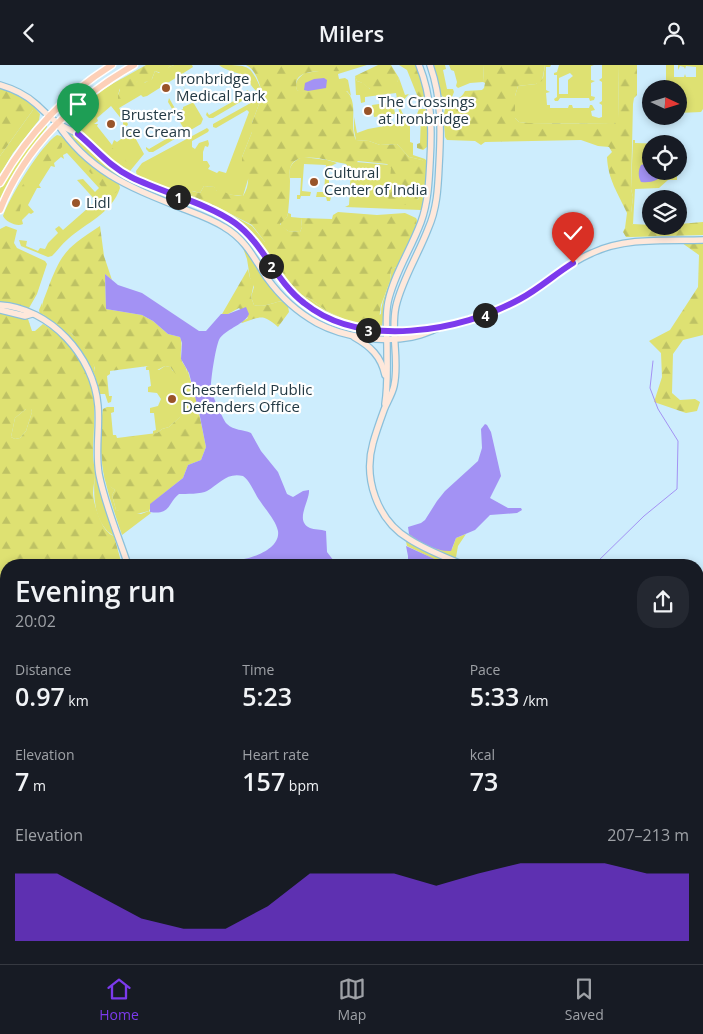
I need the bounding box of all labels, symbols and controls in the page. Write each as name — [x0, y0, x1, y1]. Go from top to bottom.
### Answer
text: Milers — [319, 18, 384, 48]
icon: back — [15, 19, 43, 47]
icon: person — [660, 19, 688, 47]
place label: Ironbridge Medical Park — [176, 68, 266, 105]
north arrow — [642, 80, 688, 125]
map controls — [642, 80, 687, 235]
marker: Ironbridge Medical Park — [160, 82, 172, 94]
pin — [57, 83, 99, 134]
icon: arrive — [64, 90, 92, 118]
place label: The Crossings at Ironbridge — [378, 91, 475, 128]
place label: Bruster's Ice Cream — [121, 104, 191, 141]
marker: The Crossings at Ironbridge — [362, 105, 374, 117]
marker: Bruster's Ice Cream — [105, 118, 117, 130]
button: locate — [642, 135, 687, 180]
place label: Cultural Center of India — [324, 162, 428, 199]
marker: Cultural Center of India — [308, 176, 320, 188]
pin: 1 — [166, 185, 190, 209]
text: 1 — [174, 188, 183, 207]
button: layers — [642, 190, 687, 235]
place label: Lidl — [86, 192, 111, 212]
marker: Lidl — [70, 197, 82, 209]
pin — [552, 212, 594, 263]
icon: check — [559, 219, 587, 247]
pin: 2 — [258, 253, 284, 279]
text: 2 — [267, 257, 276, 276]
pin: 4 — [472, 303, 498, 327]
text: 4 — [481, 306, 490, 325]
pin: 3 — [356, 317, 380, 343]
text: 3 — [364, 321, 373, 340]
place label: Chesterfield Public Defenders Office — [182, 379, 312, 416]
marker: Chesterfield Public Defenders Office — [166, 393, 178, 405]
text: Evening run — [15, 572, 176, 610]
button: share — [637, 576, 689, 628]
text: 20:02 — [15, 610, 56, 632]
text: Distance — [15, 660, 71, 679]
text: Time — [242, 660, 274, 679]
text: Pace — [470, 660, 500, 679]
text: 0.97 — [15, 679, 65, 713]
text: 5:23 — [242, 679, 292, 713]
text: 5:33 — [470, 679, 519, 713]
text: km — [65, 691, 89, 710]
text: /km — [519, 691, 548, 710]
text: Elevation — [15, 745, 74, 764]
text: Heart rate — [242, 745, 309, 764]
text: kcal — [470, 745, 495, 764]
text: 7 — [15, 764, 29, 798]
text: 157 — [242, 764, 285, 798]
text: 73 — [470, 764, 498, 798]
text: m — [29, 776, 46, 795]
text: bpm — [285, 776, 319, 795]
text: Elevation — [15, 824, 83, 846]
text: 207–213 m — [607, 824, 689, 846]
tab: Home — [99, 975, 139, 1024]
tab: Map — [337, 975, 366, 1024]
tab: Saved — [565, 975, 604, 1024]

